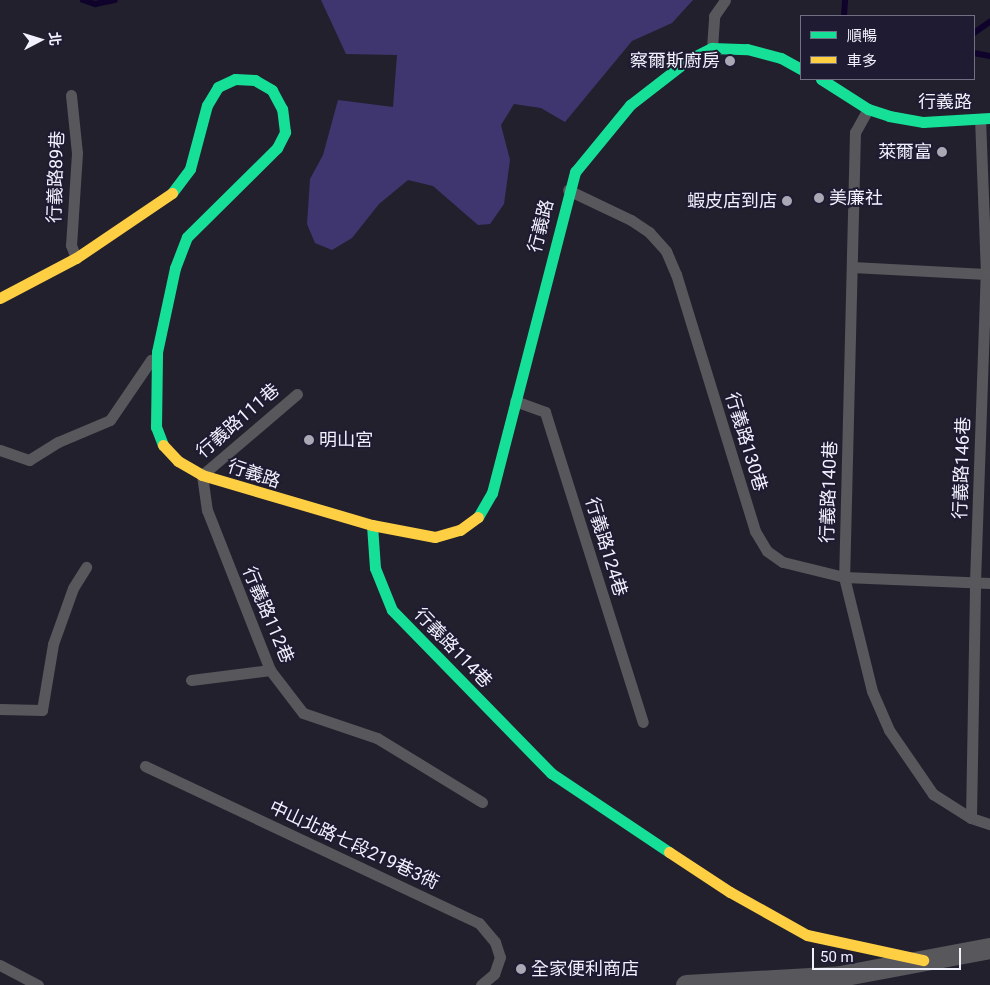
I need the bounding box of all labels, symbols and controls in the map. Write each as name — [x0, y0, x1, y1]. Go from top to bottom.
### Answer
north arrow — [15, 15, 65, 65]
legend — [800, 15, 975, 80]
text: 順暢 — [847, 27, 877, 45]
text: 北 — [46, 31, 64, 46]
place label: 察爾斯廚房 — [630, 50, 720, 72]
text: 車多 — [847, 52, 877, 70]
marker: 察爾斯廚房 — [724, 55, 736, 67]
street label: 行義路 — [918, 91, 972, 113]
street label: 行義路89巷 — [44, 131, 68, 223]
place label: 萊爾富 — [878, 141, 932, 163]
marker: 萊爾富 — [936, 146, 948, 158]
place label: 美廉社 — [829, 187, 883, 209]
place label: 蝦皮店到店 — [687, 190, 777, 212]
marker: 美廉社 — [813, 192, 825, 204]
marker: 蝦皮店到店 — [781, 195, 793, 207]
street label: 行義路 — [524, 197, 558, 255]
street label: 行義路111巷 — [192, 379, 284, 463]
street label: 行義路130巷 — [721, 390, 771, 494]
street label: 行義路146巷 — [949, 416, 975, 520]
place label: 明山宮 — [319, 429, 373, 451]
marker: 明山宮 — [303, 434, 315, 446]
street label: 行義路140巷 — [816, 440, 842, 544]
street label: 行義路 — [225, 455, 283, 493]
street label: 行義路124巷 — [581, 495, 631, 599]
street label: 行義路112巷 — [238, 564, 298, 666]
street label: 行義路114巷 — [410, 604, 496, 692]
street label: 中山北路七段219巷3衖 — [266, 796, 442, 894]
scale bar — [815, 938, 964, 970]
text: 50 m — [820, 948, 854, 966]
place label: 全家便利商店 — [531, 958, 639, 980]
marker: 全家便利商店 — [515, 963, 527, 975]

